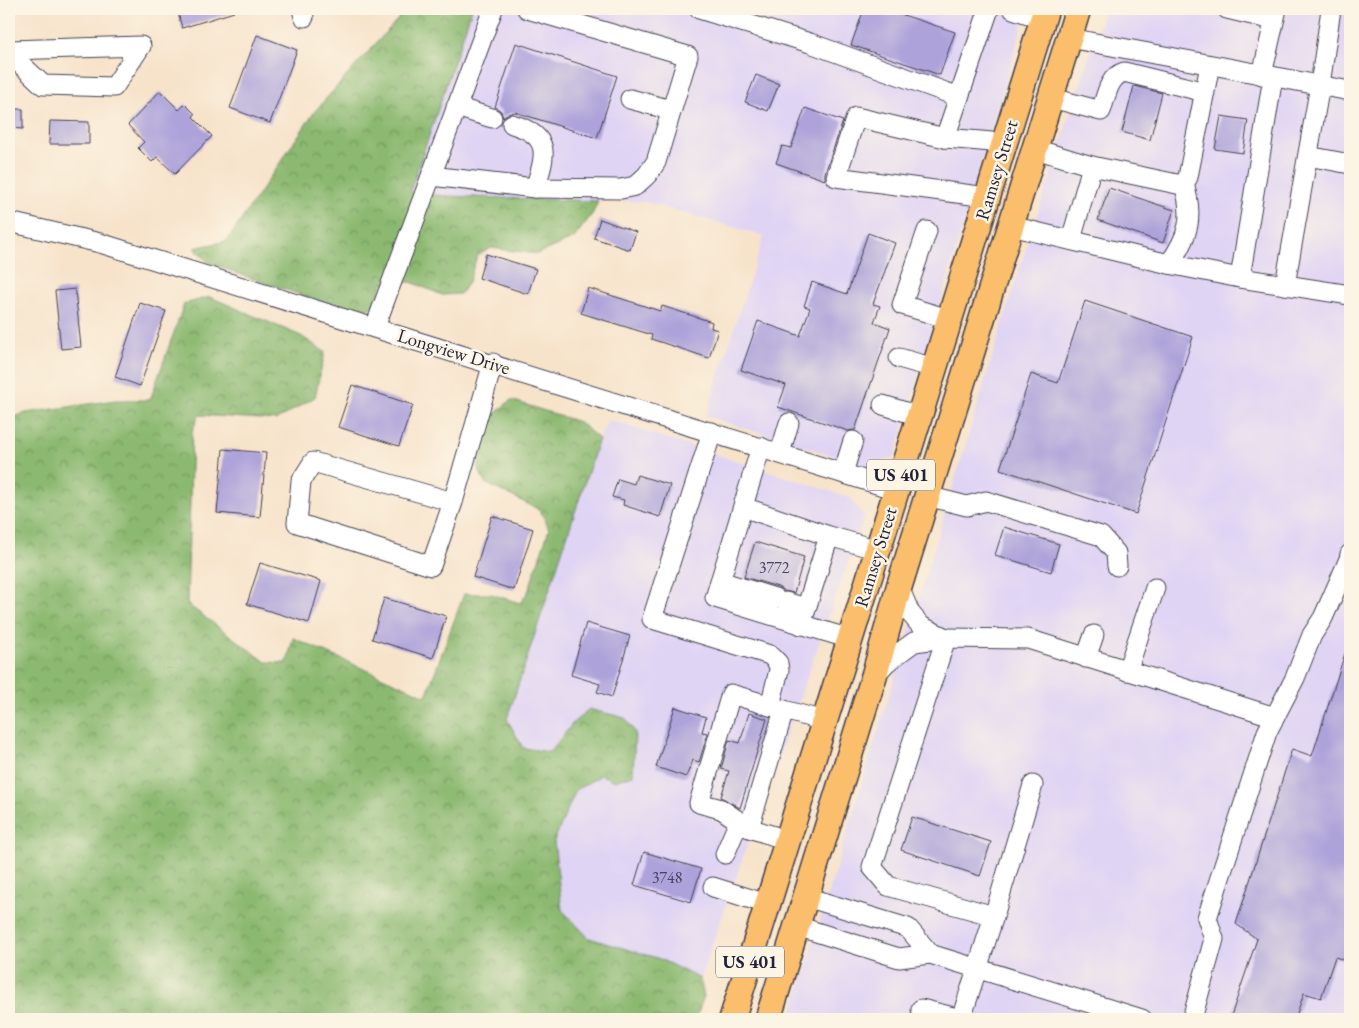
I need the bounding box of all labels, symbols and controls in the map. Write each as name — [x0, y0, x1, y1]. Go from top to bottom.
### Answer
street label: Ramsey Street — [969, 117, 1024, 223]
street label: Longview Drive — [394, 322, 513, 380]
road number: US 401 — [867, 460, 935, 490]
street label: Ramsey Street — [848, 504, 903, 610]
house number: 3772 — [759, 557, 790, 578]
house number: 3748 — [652, 867, 683, 888]
road number: US 401 — [716, 946, 784, 978]

